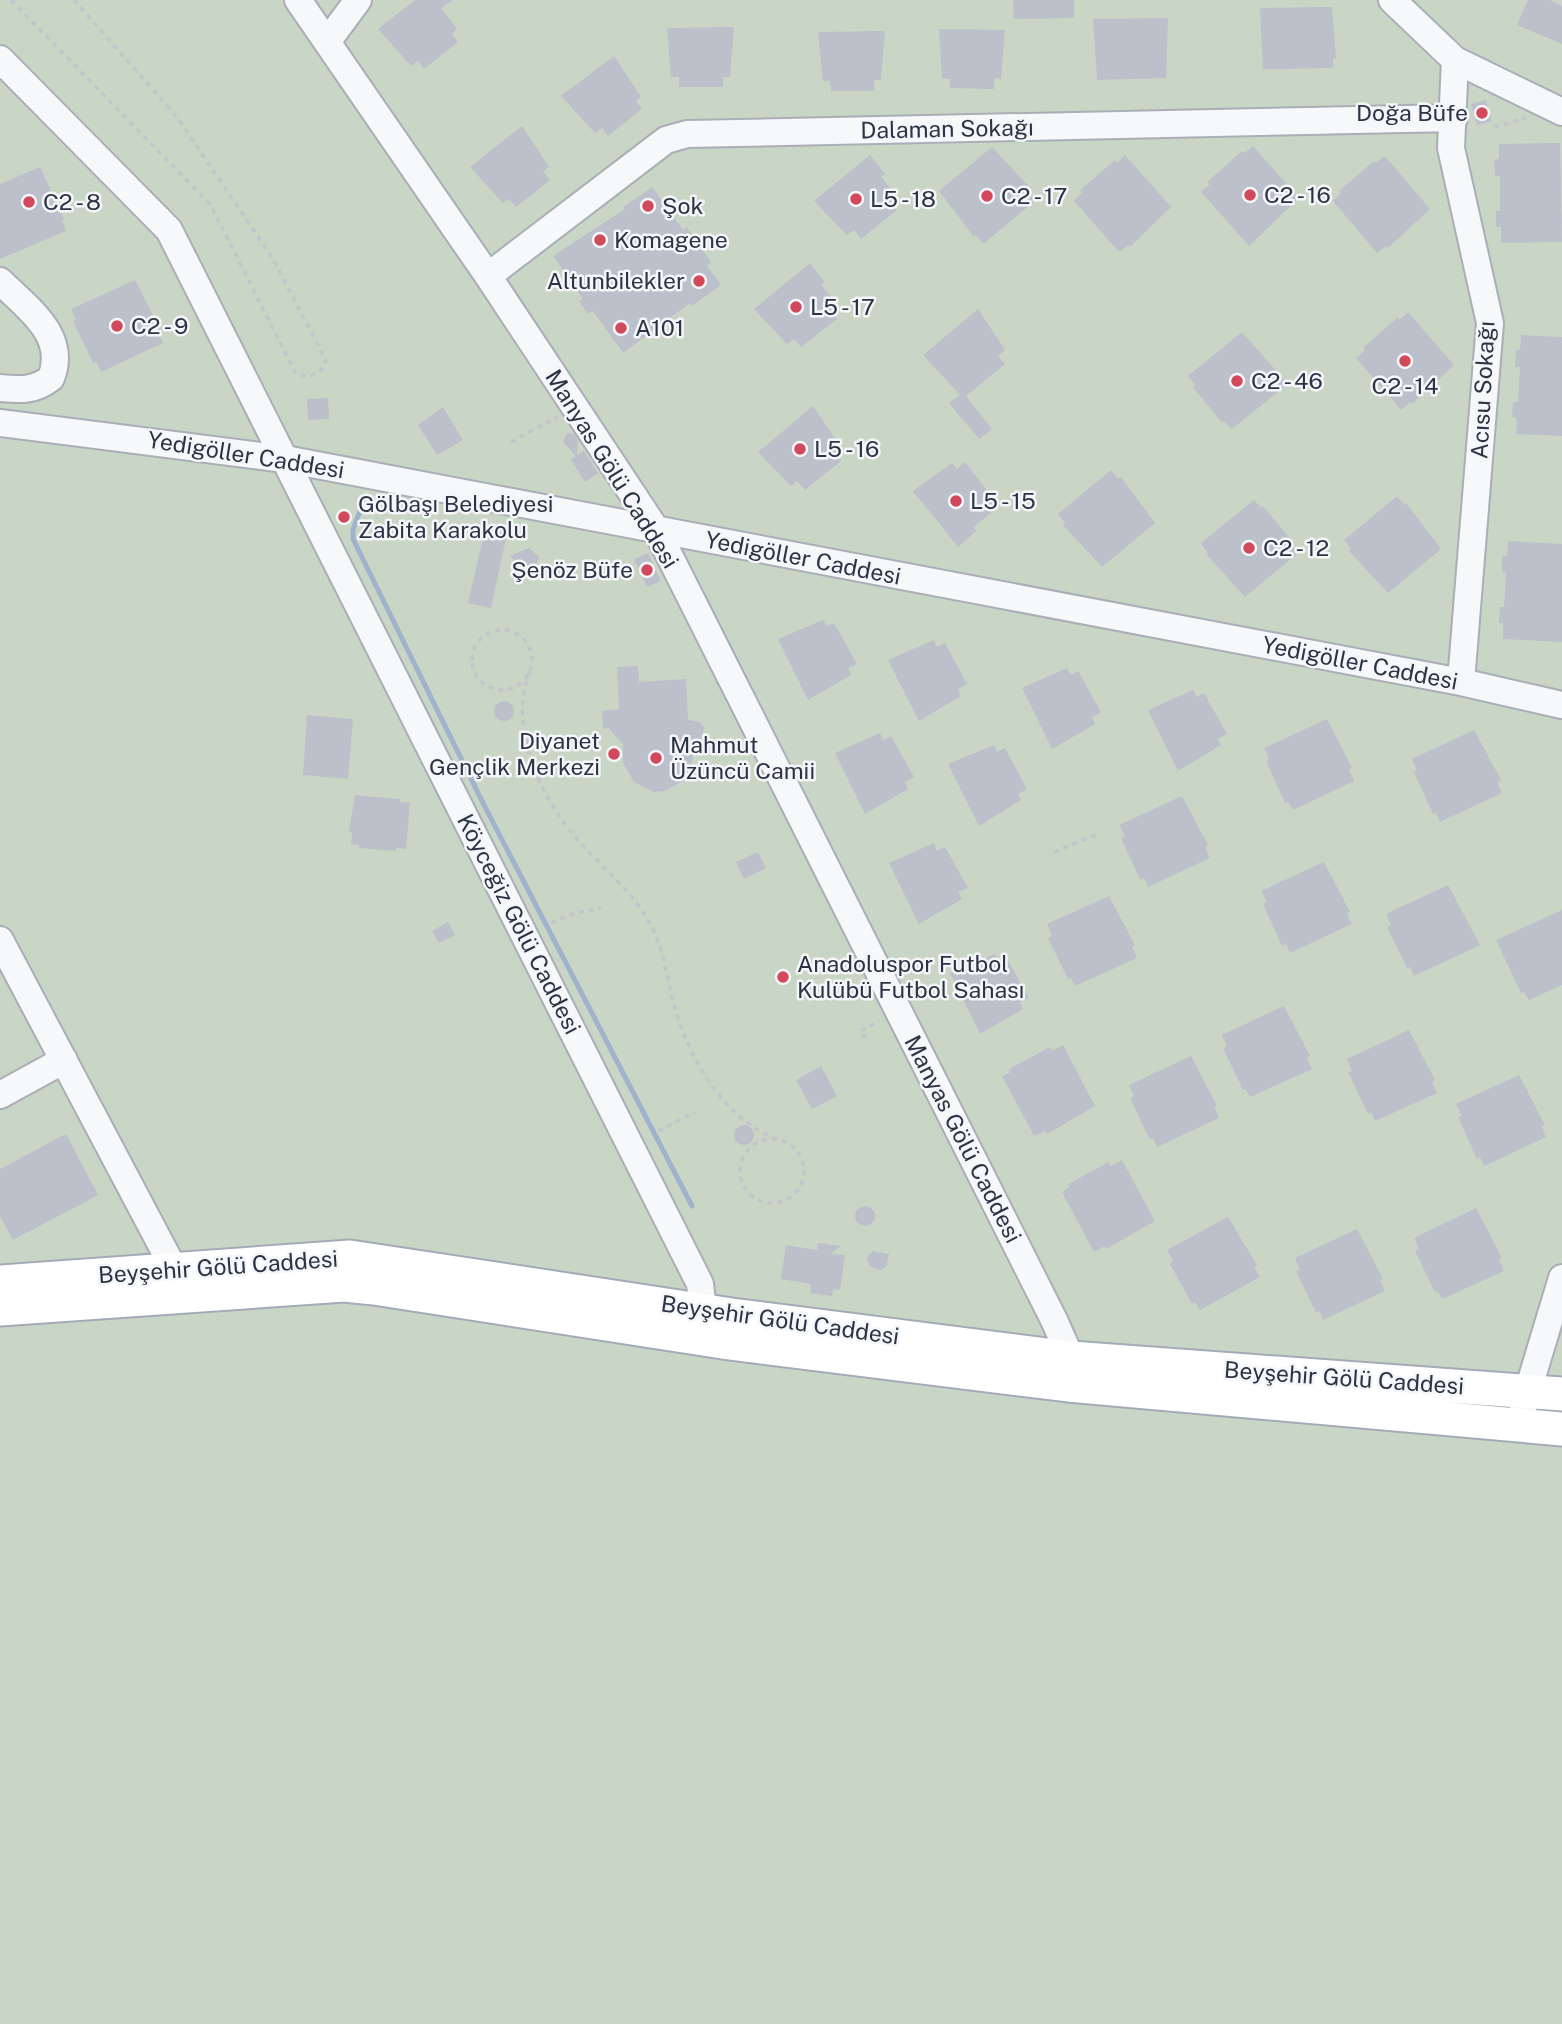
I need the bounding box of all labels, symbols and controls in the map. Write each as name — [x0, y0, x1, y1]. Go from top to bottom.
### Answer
place label: Doğa Büfe — [1356, 99, 1468, 126]
marker: Doğa Büfe — [1474, 105, 1490, 121]
street label: Dalaman Sokağı — [860, 113, 1034, 144]
place label: C2 - 16 — [1264, 181, 1331, 208]
place label: C2 - 17 — [1001, 182, 1067, 209]
place label: L5 - 18 — [870, 185, 936, 212]
marker: C2 - 16 — [1242, 187, 1258, 203]
place label: C2 - 8 — [43, 188, 101, 215]
marker: C2 - 17 — [979, 188, 995, 204]
marker: L5 - 18 — [848, 191, 864, 207]
place label: Şok — [662, 192, 703, 219]
marker: C2 - 8 — [21, 194, 37, 210]
marker: Şok — [640, 198, 656, 214]
place label: Komagene — [614, 226, 728, 253]
marker: Komagene — [592, 232, 608, 248]
place label: Altunbilekler — [547, 267, 685, 294]
marker: Altunbilekler — [691, 273, 707, 289]
place label: L5 - 17 — [810, 293, 875, 320]
marker: L5 - 17 — [788, 299, 804, 315]
place label: C2 - 9 — [131, 312, 188, 339]
place label: A101 — [635, 314, 684, 341]
marker: C2 - 9 — [109, 318, 125, 334]
marker: A101 — [613, 320, 629, 336]
street label: Acısu Sokağı — [1465, 320, 1500, 460]
marker: C2 - 14 — [1397, 353, 1413, 369]
street label: Manyas Gölü Caddesi — [540, 364, 685, 573]
place label: C2 - 46 — [1251, 367, 1323, 394]
place label: C2 - 14 — [1372, 372, 1438, 399]
marker: C2 - 46 — [1229, 373, 1245, 389]
street label: Yedigöller Caddesi — [146, 426, 346, 483]
place label: L5 - 16 — [814, 435, 879, 462]
marker: L5 - 16 — [792, 441, 808, 457]
place label: L5 - 15 — [970, 487, 1036, 514]
place label: Gölbaşı Belediyesi Zabita Karakolu — [358, 490, 554, 543]
marker: L5 - 15 — [948, 493, 964, 509]
marker: Gölbaşı Belediyesi Zabita Karakolu — [336, 509, 352, 525]
street label: Yedigöller Caddesi — [703, 525, 903, 590]
place label: C2 - 12 — [1263, 534, 1329, 561]
marker: C2 - 12 — [1241, 540, 1257, 556]
place label: Şenöz Büfe — [511, 556, 633, 583]
marker: Şenöz Büfe — [639, 562, 655, 578]
street label: Yedigöller Caddesi — [1260, 630, 1460, 695]
place label: Diyanet Gençlik Merkezi — [429, 727, 600, 780]
place label: Mahmut Üzüncü Camii — [670, 731, 815, 784]
marker: Diyanet Gençlik Merkezi — [606, 746, 622, 762]
marker: Mahmut Üzüncü Camii — [648, 750, 664, 766]
street label: Köyceğiz Gölü Caddesi — [452, 809, 587, 1038]
place label: Anadoluspor Futbol Kulübü Futbol Sahası — [797, 950, 1024, 1003]
marker: Anadoluspor Futbol Kulübü Futbol Sahası — [775, 969, 791, 985]
street label: Manyas Gölü Caddesi — [899, 1031, 1028, 1247]
street label: Beyşehir Gölü Caddesi — [97, 1245, 339, 1288]
street label: Beyşehir Gölü Caddesi — [659, 1289, 901, 1350]
street label: Beyşehir Gölü Caddesi — [1223, 1356, 1465, 1399]

